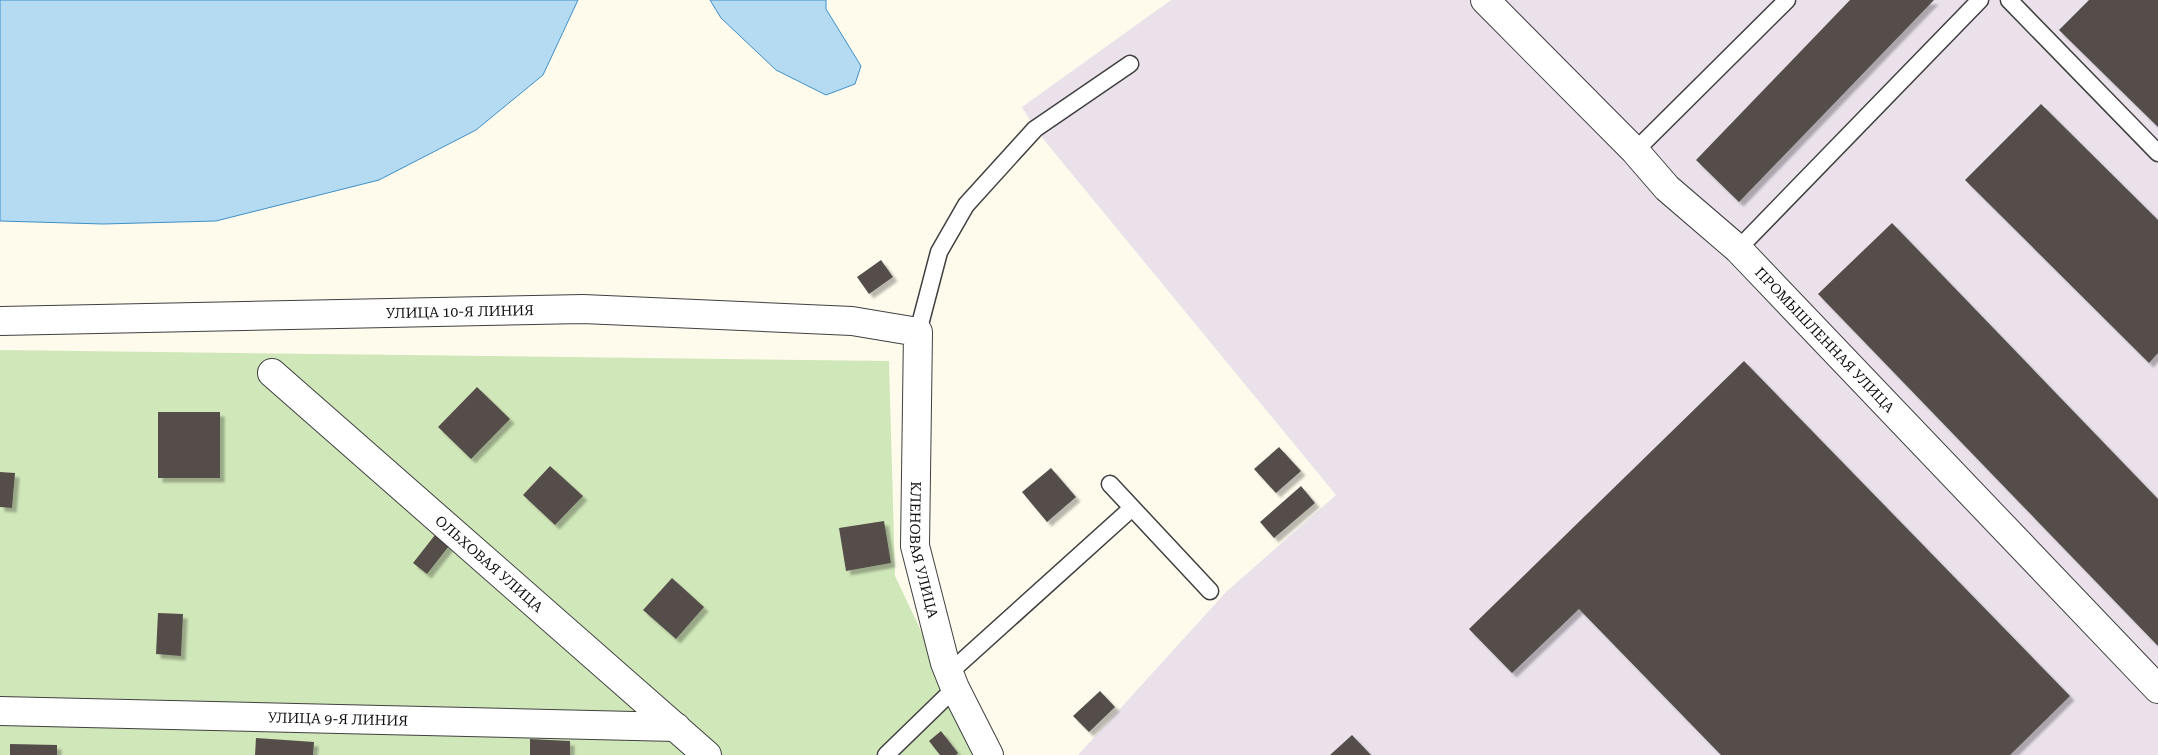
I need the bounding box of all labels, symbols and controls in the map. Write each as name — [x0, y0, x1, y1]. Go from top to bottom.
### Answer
street label: ПРОМЫШЛЕННАЯ УЛИЦА — [1752, 264, 1898, 416]
street label: УЛИЦА 10-Я ЛИНИЯ — [386, 302, 534, 321]
street label: КЛЕНОВАЯ УЛИЦА — [907, 481, 941, 620]
street label: ОЛЬХОВАЯ УЛИЦА — [432, 512, 546, 615]
street label: УЛИЦА 9-Я ЛИНИЯ — [268, 709, 408, 729]

